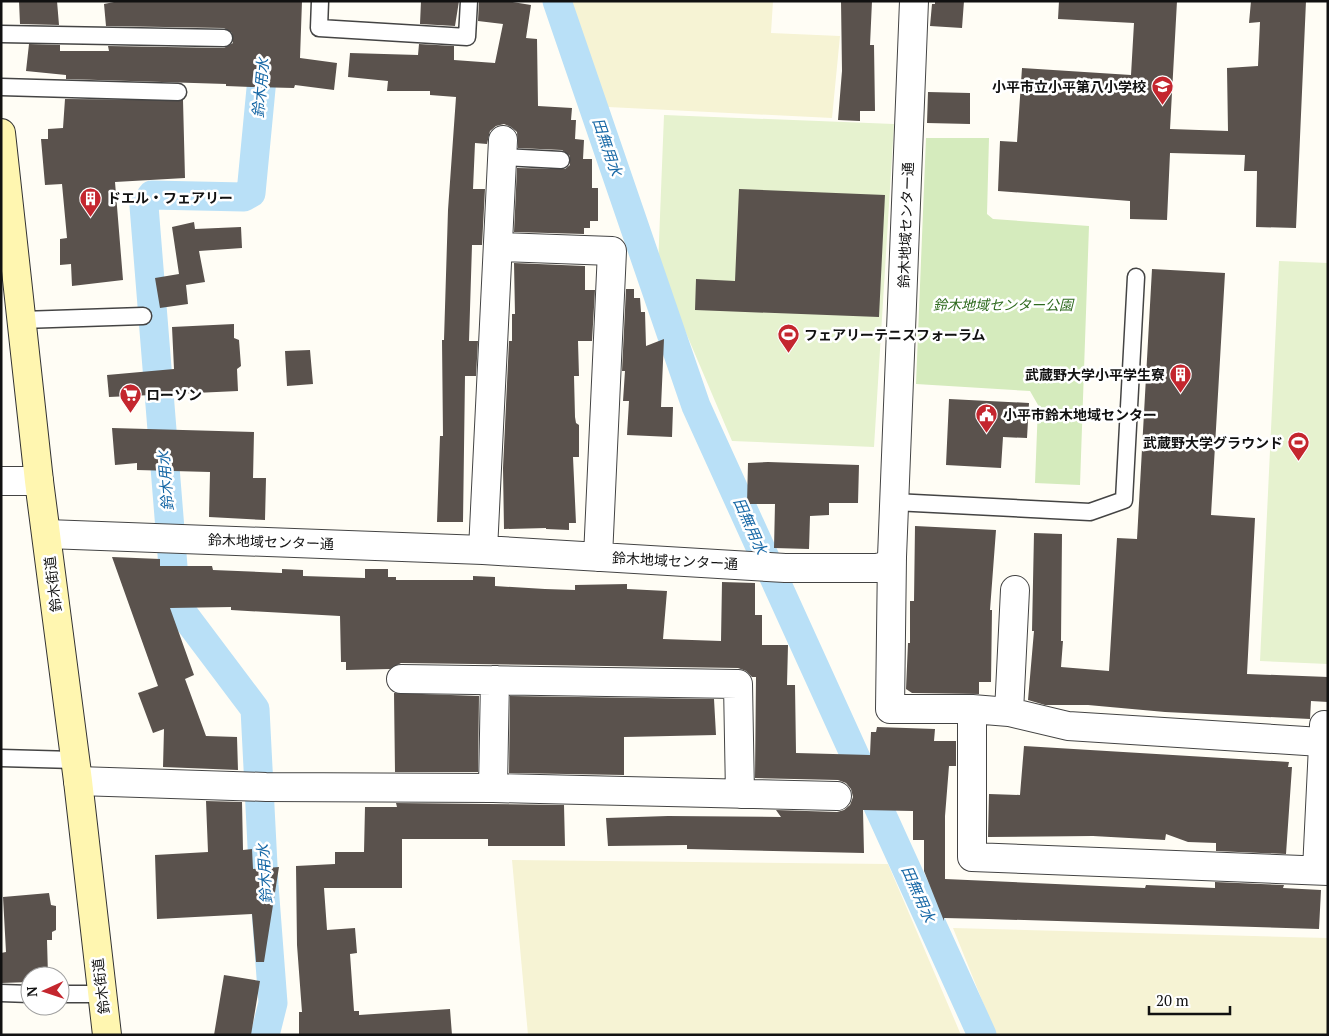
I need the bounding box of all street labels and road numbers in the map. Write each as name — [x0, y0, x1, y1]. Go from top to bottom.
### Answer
street label: 鈴木地域センター通 — [894, 162, 917, 288]
street label: 鈴木地域センター通 — [208, 530, 334, 553]
street label: 鈴木地域センター通 — [612, 548, 738, 573]
street label: 鈴木街道 — [40, 555, 65, 613]
street label: 鈴木街道 — [88, 957, 113, 1015]

